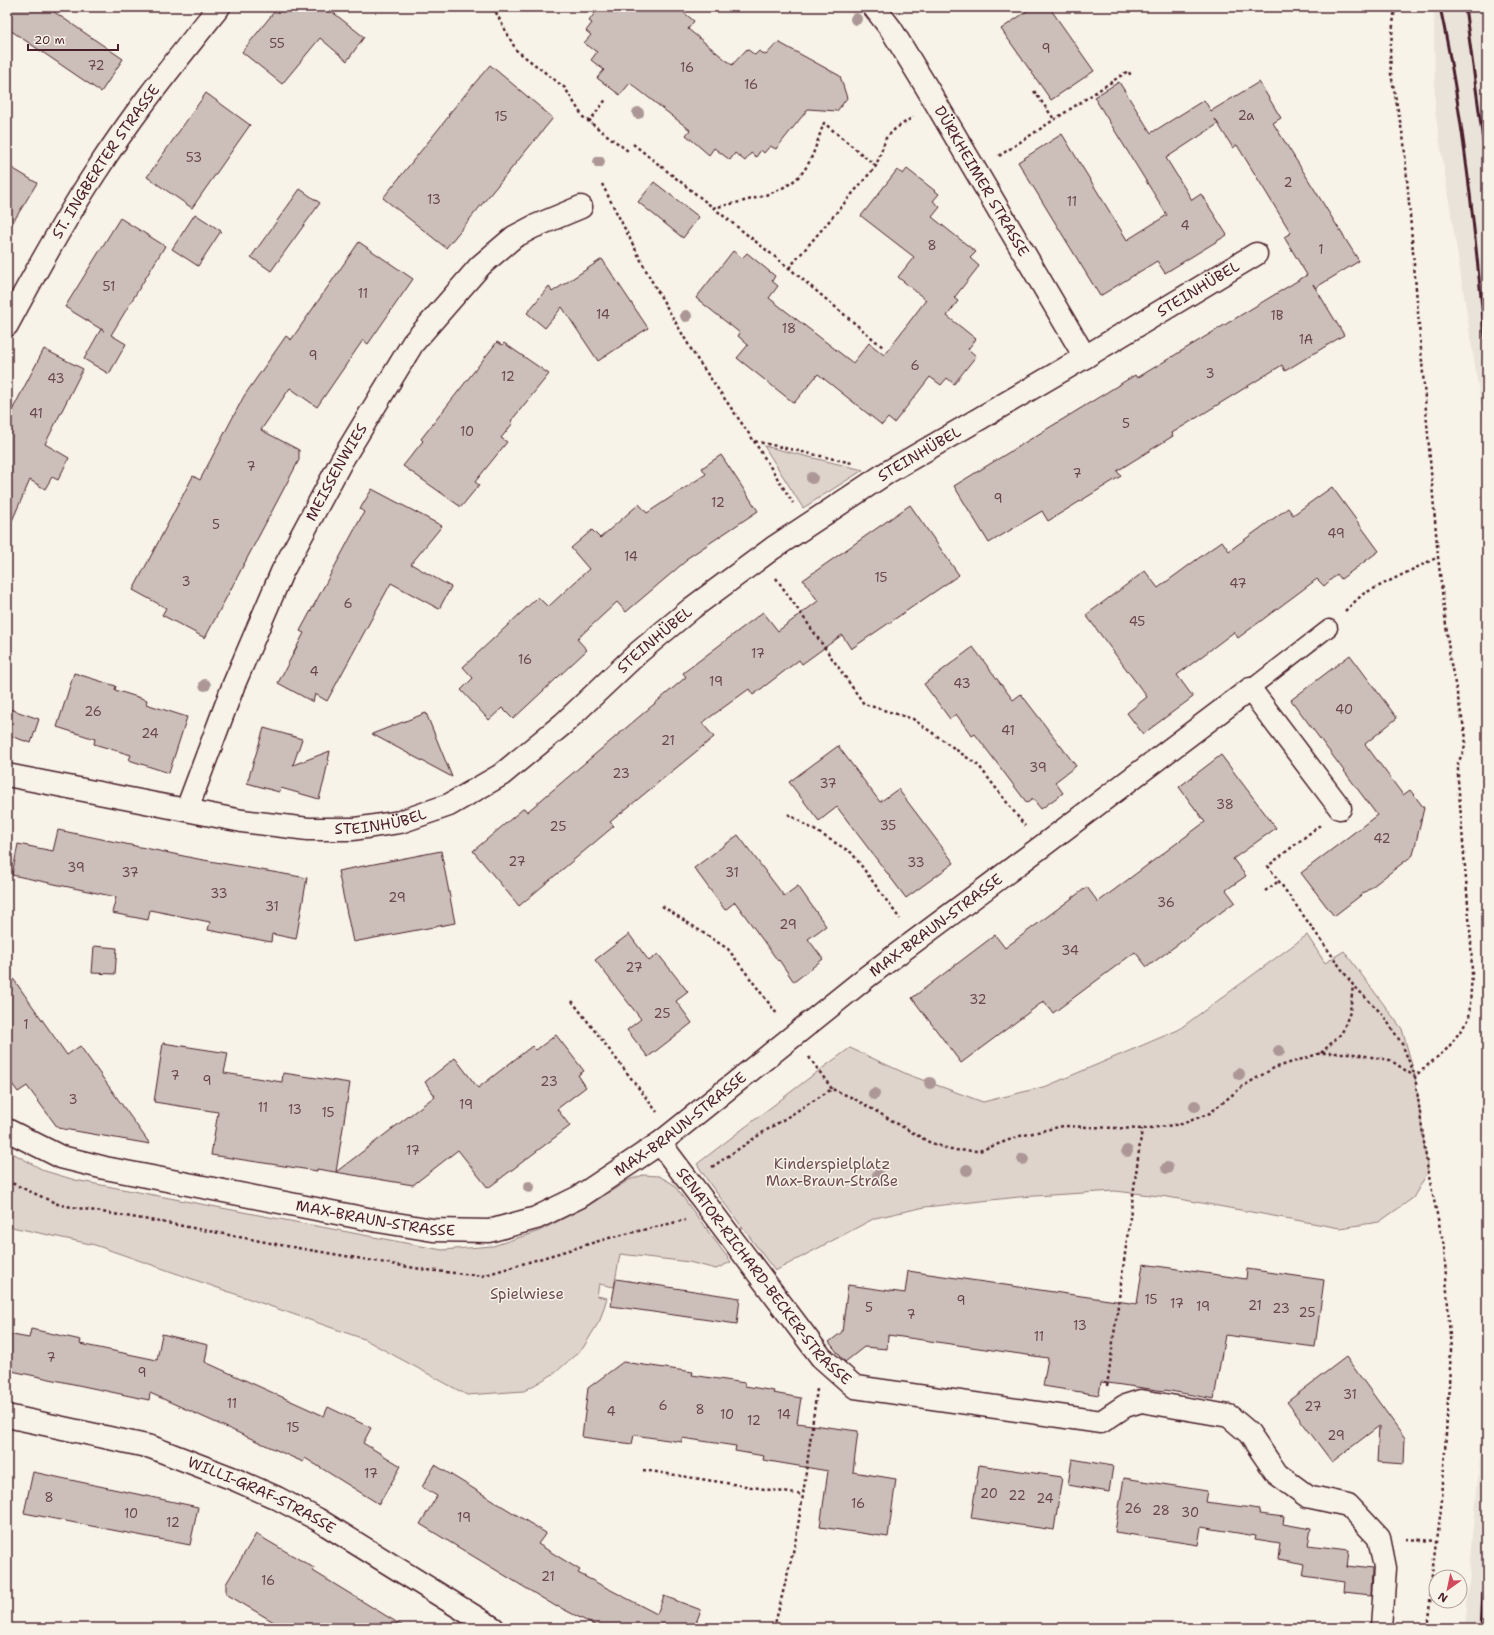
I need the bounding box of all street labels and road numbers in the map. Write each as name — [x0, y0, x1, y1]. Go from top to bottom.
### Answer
street label: ST. INGBERTER STRASSE — [47, 81, 164, 242]
street label: DÜRKHEIMER STRASSE — [930, 102, 1034, 260]
street label: STEINHÜBEL — [1153, 256, 1243, 322]
street label: MEISSENWIES — [301, 420, 372, 525]
street label: STEINHÜBEL — [874, 422, 965, 486]
street label: STEINHÜBEL — [613, 602, 696, 678]
street label: STEINHÜBEL — [334, 804, 429, 839]
street label: MAX-BRAUN-STRASSE — [865, 869, 1007, 982]
street label: MAX-BRAUN-STRASSE — [610, 1067, 751, 1181]
street label: SENATOR-RICHARD-BECKER-STRASSE — [672, 1163, 856, 1389]
street label: MAX-BRAUN-STRASSE — [294, 1195, 455, 1240]
street label: WILLI-GRAF-STRASSE — [185, 1452, 339, 1538]

